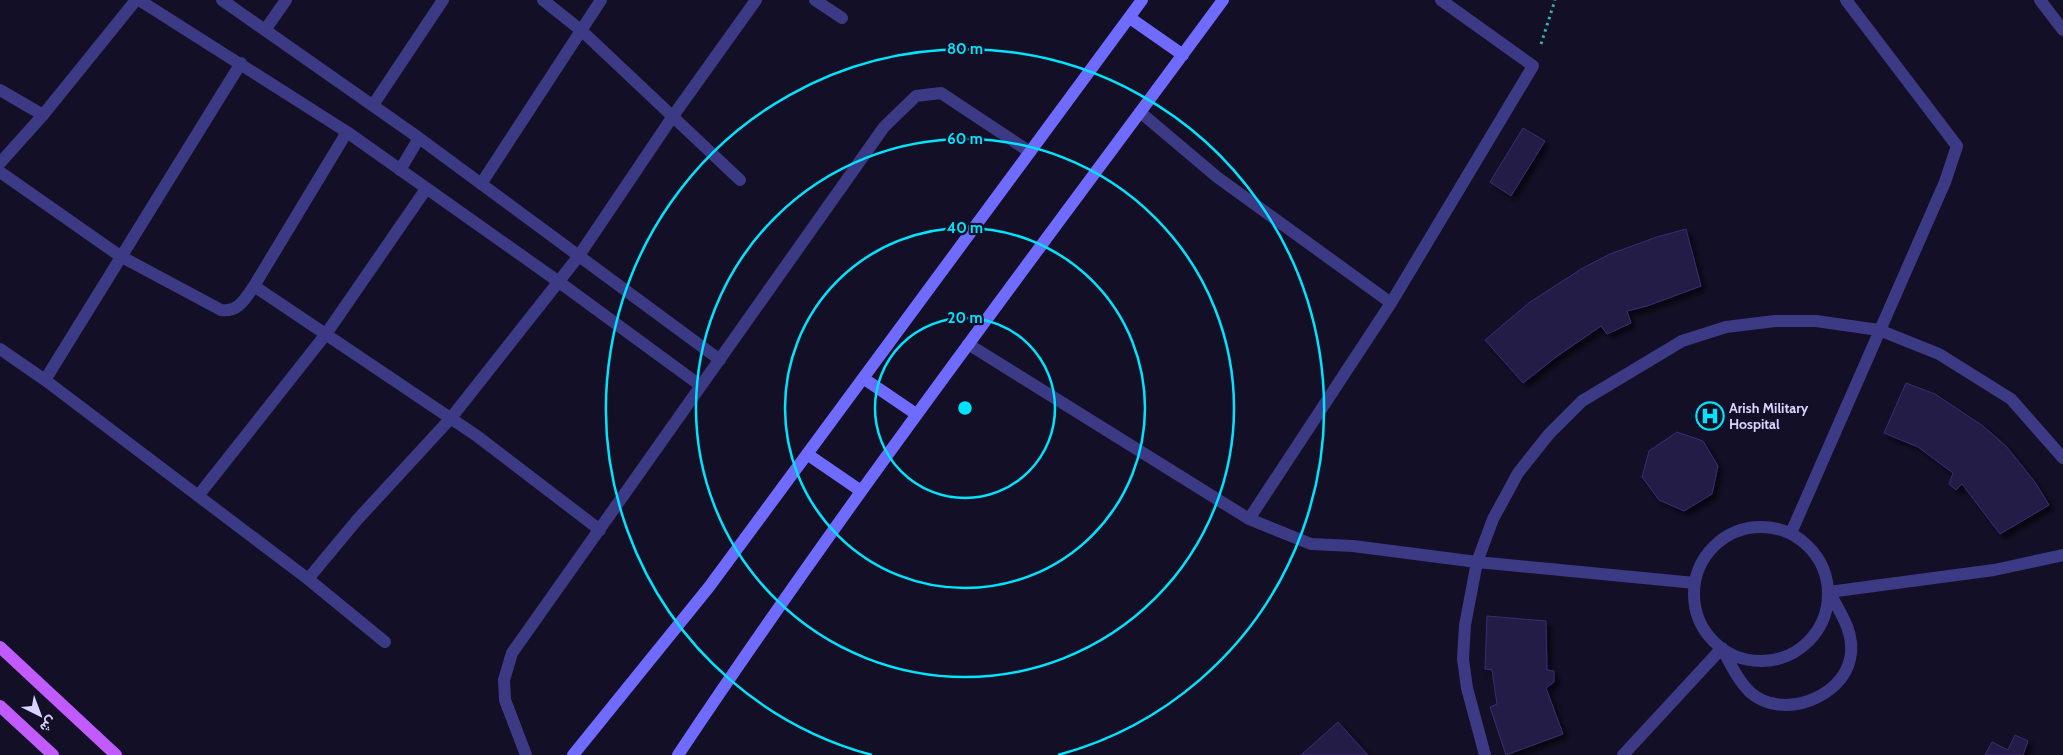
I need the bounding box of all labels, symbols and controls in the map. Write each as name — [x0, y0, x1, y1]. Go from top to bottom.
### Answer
text: 80 m — [947, 40, 983, 58]
text: 60 m — [947, 130, 983, 148]
text: 40 m — [947, 219, 983, 237]
text: 20 m — [948, 309, 982, 327]
centre of rings — [956, 399, 974, 417]
place label: Arish Military Hospital — [1729, 399, 1809, 433]
hospital icon: Arish Military Hospital — [1695, 401, 1725, 431]
north arrow — [15, 690, 65, 740]
text: ش — [36, 712, 61, 737]

